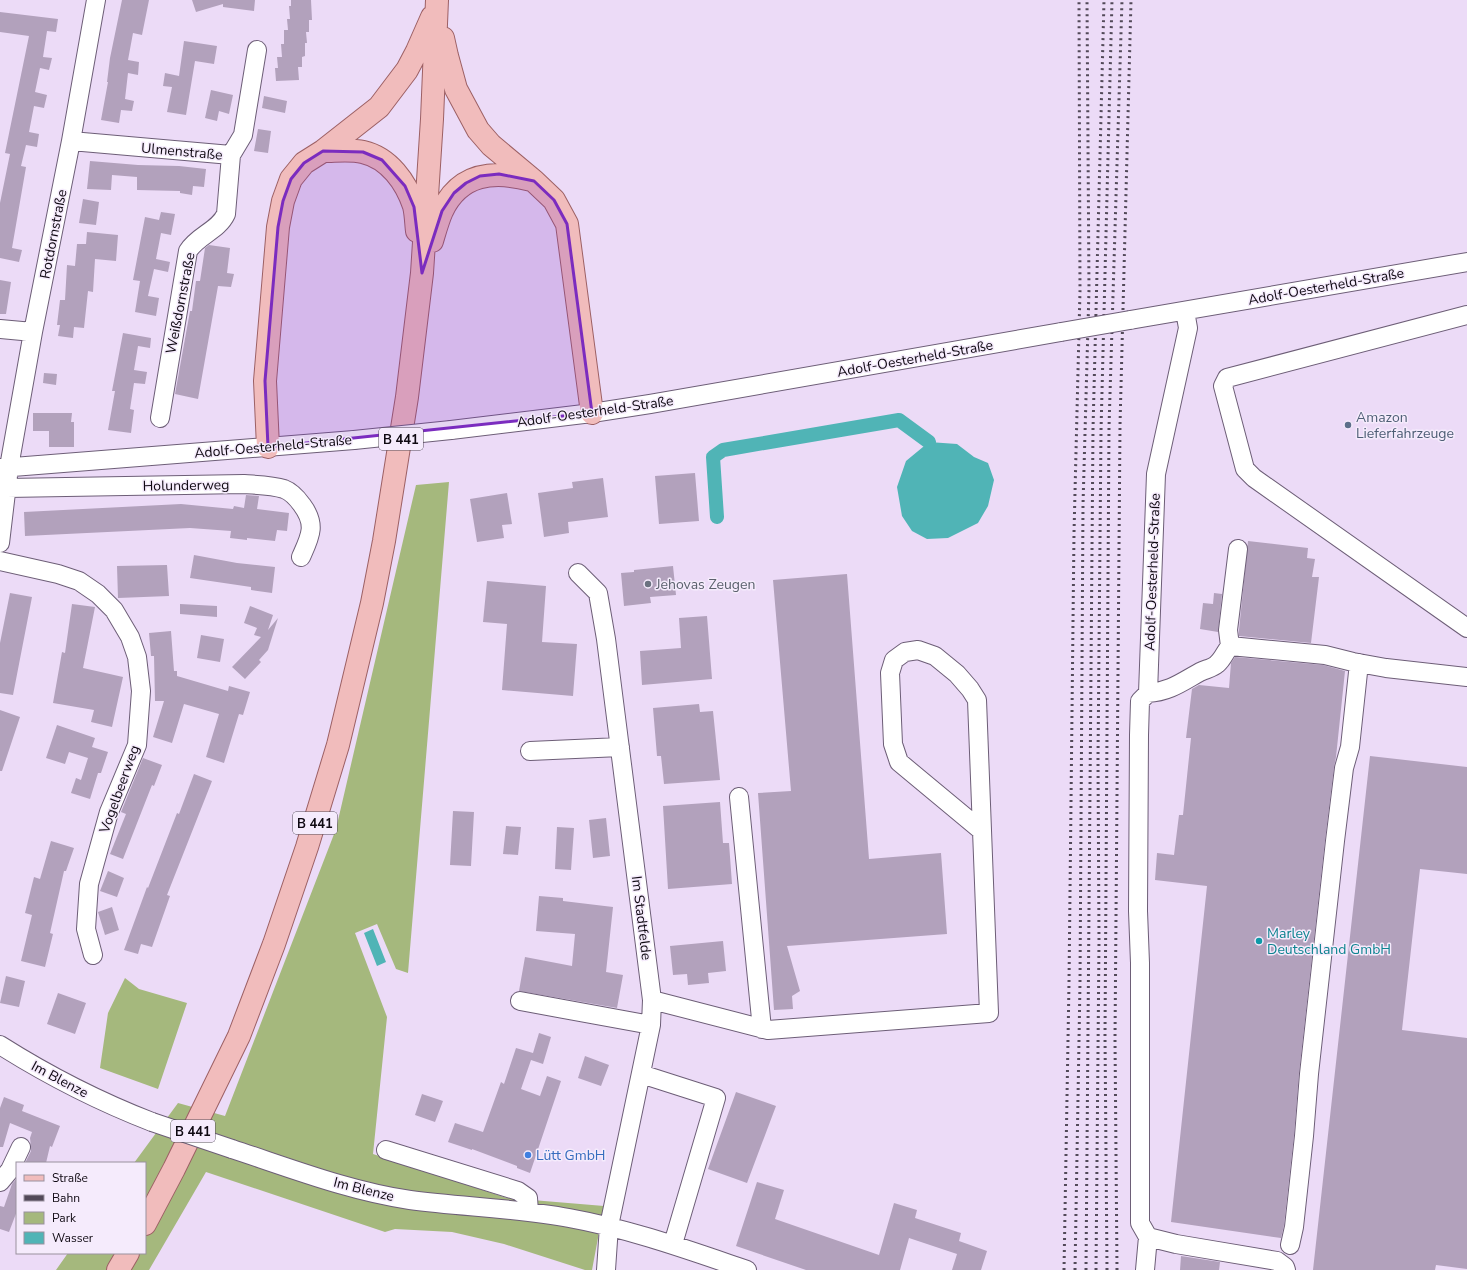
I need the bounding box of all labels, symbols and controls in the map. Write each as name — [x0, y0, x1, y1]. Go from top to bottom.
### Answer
street label: Ulmenstraße — [140, 138, 223, 165]
street label: Rotdornstraße — [36, 188, 71, 280]
street label: Weißdornstraße — [161, 251, 200, 355]
street label: Adolf-Oesterheld-Straße — [1247, 263, 1406, 310]
street label: Adolf-Oesterheld-Straße — [836, 335, 995, 382]
street label: Adolf-Oesterheld-Straße — [516, 391, 675, 432]
place label: Amazon Lieferfahrzeuge — [1356, 408, 1454, 443]
marker: Amazon Lieferfahrzeuge — [1343, 420, 1353, 430]
road number: B 441 — [379, 428, 423, 450]
street label: Adolf-Oesterheld-Straße — [194, 430, 353, 463]
street label: Holunderweg — [142, 475, 230, 496]
street label: Adolf-Oesterheld-Straße — [1140, 493, 1165, 651]
place label: Jehovas Zeugen — [655, 575, 755, 594]
marker: Jehovas Zeugen — [643, 579, 653, 589]
street label: Vogelbeerweg — [94, 743, 144, 837]
road number: B 441 — [293, 812, 337, 834]
street label: Im Stadtfelde — [627, 875, 656, 961]
place label: Marley Deutschland GmbH — [1267, 924, 1391, 959]
marker: Marley Deutschland GmbH — [1254, 936, 1264, 946]
street label: Im Blenze — [28, 1057, 92, 1102]
road number: B 441 — [171, 1120, 215, 1142]
place label: Lütt GmbH — [536, 1146, 606, 1165]
marker: Lütt GmbH — [523, 1150, 533, 1160]
legend — [16, 1162, 146, 1254]
text: Straße — [52, 1170, 88, 1186]
street label: Im Blenze — [332, 1173, 396, 1206]
text: Bahn — [52, 1190, 80, 1206]
text: Park — [52, 1210, 77, 1226]
text: Wasser — [52, 1230, 94, 1246]

